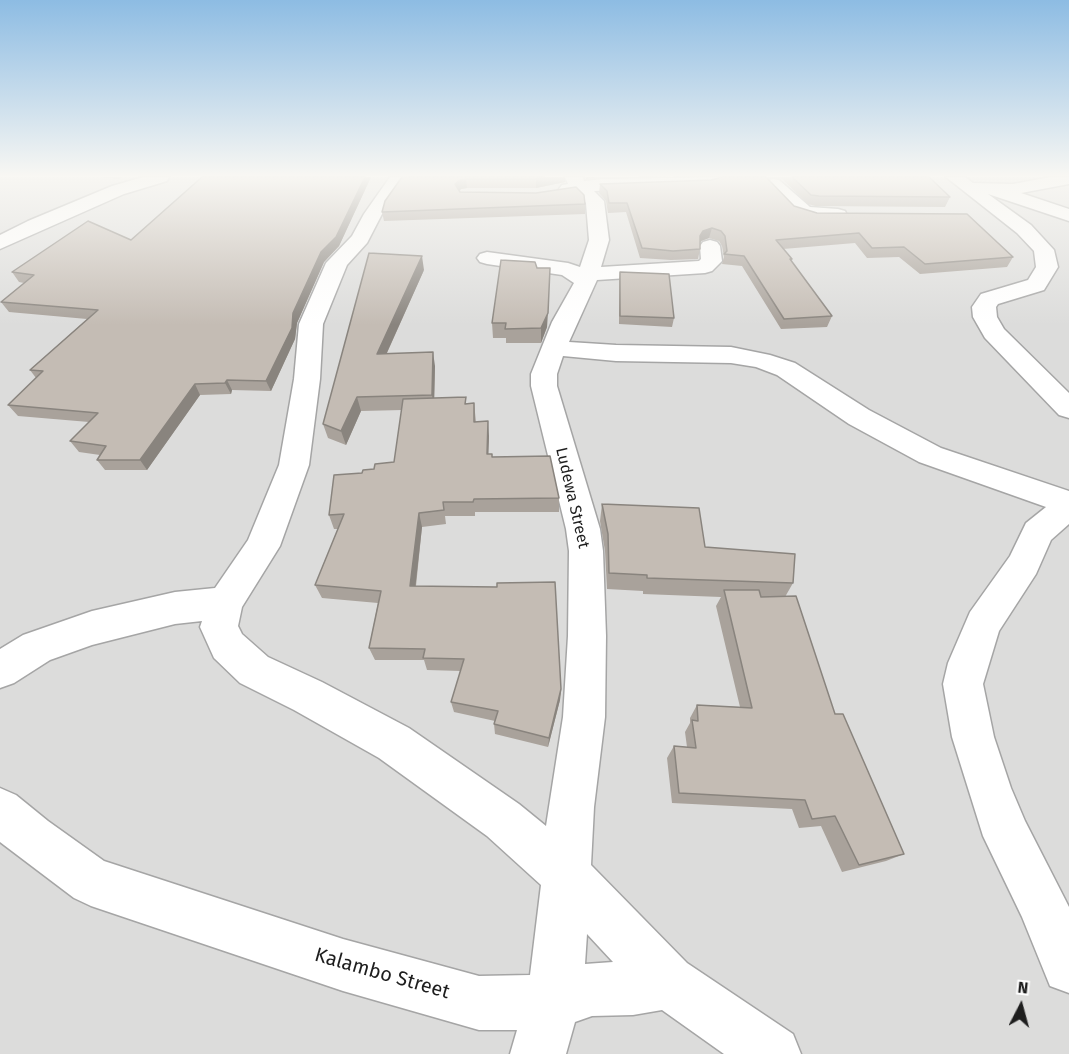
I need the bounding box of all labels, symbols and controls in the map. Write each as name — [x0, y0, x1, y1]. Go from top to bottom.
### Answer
street label: Ludewa Street — [551, 446, 593, 550]
street label: Kalambo Street — [312, 943, 452, 1005]
north arrow — [991, 976, 1051, 1036]
text: N — [1017, 978, 1029, 998]

